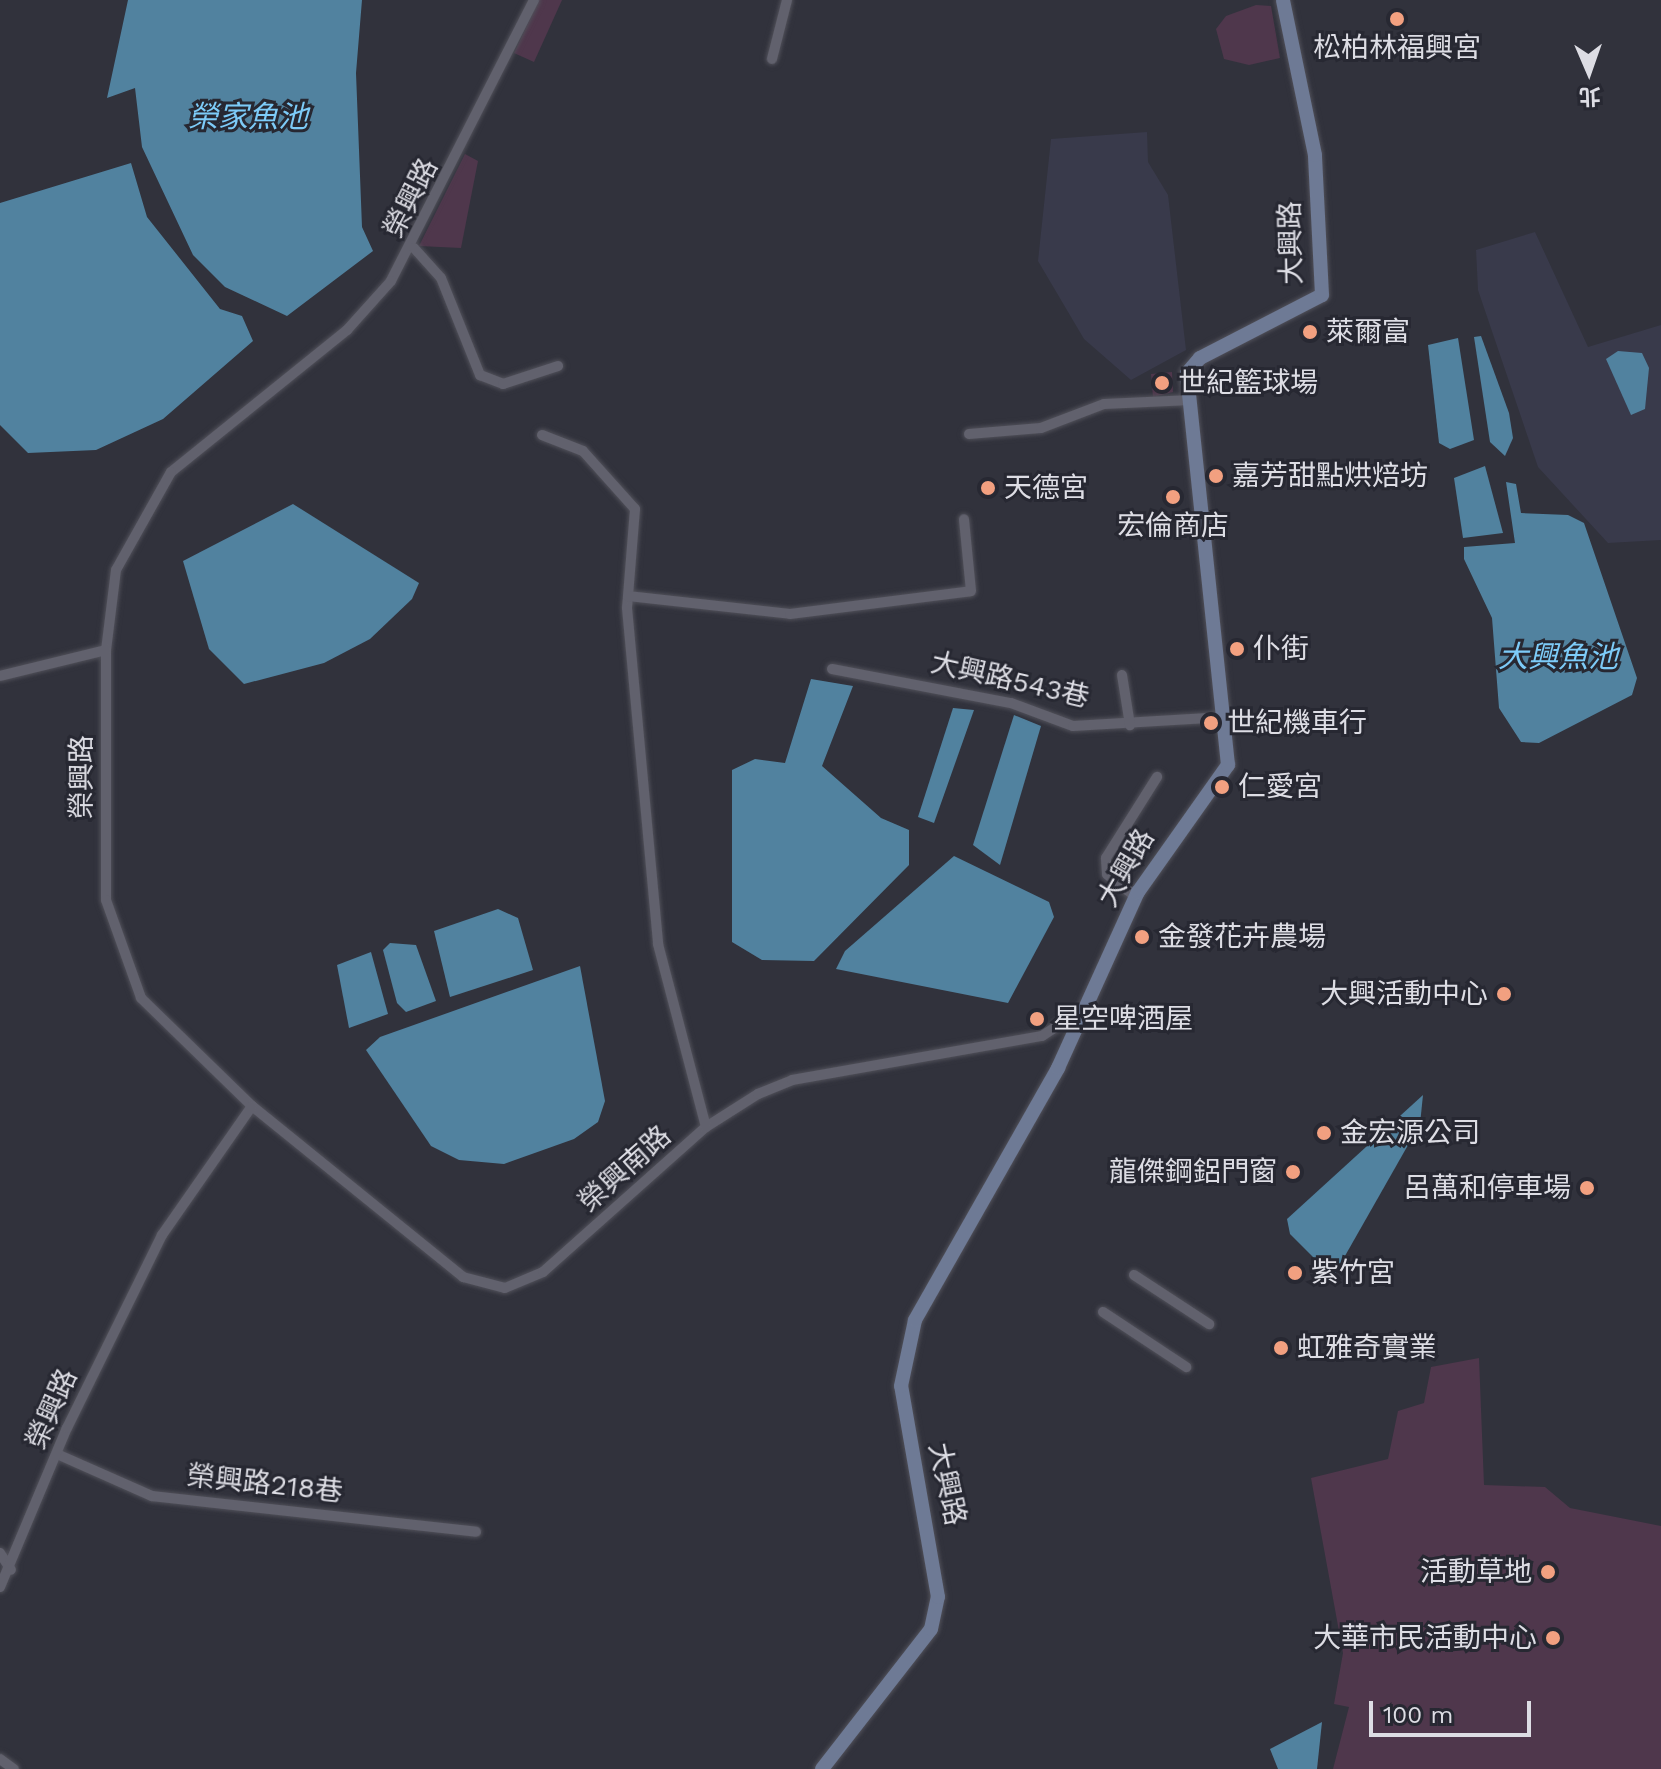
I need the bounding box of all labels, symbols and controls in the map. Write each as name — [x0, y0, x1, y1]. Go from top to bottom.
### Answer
marker: 松柏林福興宮 — [1388, 10, 1406, 28]
place label: 松柏林福興宮 — [1313, 31, 1481, 65]
north arrow — [1549, 32, 1629, 112]
text: 北 — [1578, 84, 1601, 109]
water label: 榮家魚池 — [188, 99, 308, 135]
street label: 榮興路 — [377, 153, 445, 243]
street label: 大興路 — [1273, 201, 1309, 285]
place label: 萊爾富 — [1326, 315, 1410, 349]
marker: 萊爾富 — [1301, 323, 1319, 341]
place label: 世紀籃球場 — [1178, 366, 1318, 400]
marker: 世紀籃球場 — [1153, 374, 1171, 392]
place label: 嘉芳甜點烘焙坊 — [1232, 459, 1428, 493]
marker: 嘉芳甜點烘焙坊 — [1207, 467, 1225, 485]
place label: 天德宮 — [1004, 471, 1088, 505]
marker: 天德宮 — [979, 479, 997, 497]
marker: 宏倫商店 — [1164, 488, 1182, 506]
place label: 宏倫商店 — [1117, 509, 1229, 543]
place label: 仆街 — [1253, 632, 1309, 666]
water label: 大興魚池 — [1498, 639, 1618, 675]
marker: 仆街 — [1228, 640, 1246, 658]
street label: 大興路543巷 — [927, 645, 1093, 715]
place label: 世紀機車行 — [1227, 706, 1367, 740]
marker: 世紀機車行 — [1202, 714, 1220, 732]
street label: 榮興路 — [65, 735, 99, 819]
place label: 仁愛宮 — [1238, 770, 1322, 804]
marker: 仁愛宮 — [1213, 778, 1231, 796]
street label: 大興路 — [1090, 823, 1162, 913]
place label: 金發花卉農場 — [1158, 920, 1326, 954]
marker: 金發花卉農場 — [1133, 928, 1151, 946]
place label: 大興活動中心 — [1320, 977, 1488, 1011]
marker: 大興活動中心 — [1495, 985, 1513, 1003]
place label: 星空啤酒屋 — [1053, 1002, 1193, 1036]
marker: 星空啤酒屋 — [1028, 1010, 1046, 1028]
place label: 金宏源公司 — [1340, 1116, 1480, 1150]
street label: 榮興南路 — [572, 1119, 678, 1219]
marker: 金宏源公司 — [1315, 1124, 1333, 1142]
place label: 龍傑鋼鋁門窗 — [1109, 1155, 1277, 1189]
marker: 龍傑鋼鋁門窗 — [1284, 1163, 1302, 1181]
place label: 呂萬和停車場 — [1403, 1171, 1571, 1205]
marker: 呂萬和停車場 — [1578, 1179, 1596, 1197]
place label: 紫竹宮 — [1311, 1256, 1395, 1290]
marker: 紫竹宮 — [1286, 1264, 1304, 1282]
place label: 虹雅奇實業 — [1297, 1331, 1437, 1365]
marker: 虹雅奇實業 — [1272, 1339, 1290, 1357]
street label: 榮興路 — [20, 1364, 84, 1454]
street label: 大興路 — [922, 1439, 972, 1529]
street label: 榮興路218巷 — [185, 1459, 345, 1509]
place label: 活動草地 — [1420, 1555, 1532, 1589]
marker: 活動草地 — [1539, 1563, 1557, 1581]
place label: 大華市民活動中心 — [1313, 1621, 1537, 1655]
marker: 大華市民活動中心 — [1544, 1629, 1562, 1647]
scale bar — [1373, 1685, 1535, 1735]
text: 100 m — [1383, 1701, 1453, 1729]

